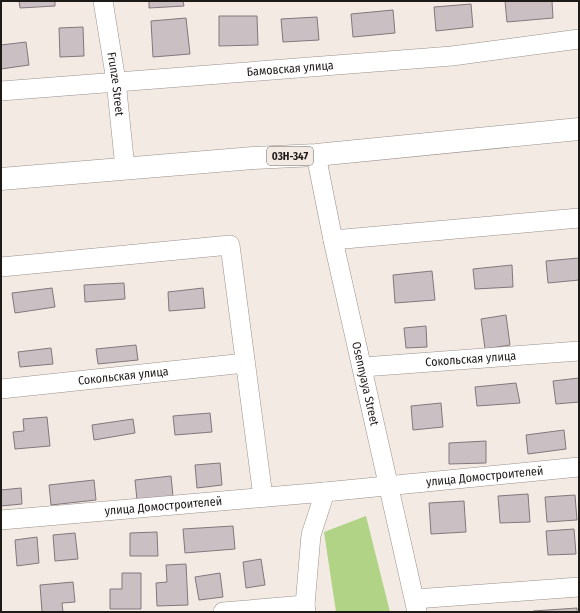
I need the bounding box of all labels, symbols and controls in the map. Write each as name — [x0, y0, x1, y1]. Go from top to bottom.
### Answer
street label: Frunze Street — [104, 51, 127, 117]
street label: Бамовская улица — [246, 58, 334, 79]
road number: 03Н-347 — [267, 147, 313, 165]
street label: Osennyaya Street — [349, 340, 382, 427]
street label: Сокольская улица — [425, 349, 517, 369]
street label: Сокольская улица — [77, 364, 169, 388]
street label: улица Домостроителей — [425, 464, 544, 489]
street label: улица Домостроителей — [104, 494, 223, 518]

